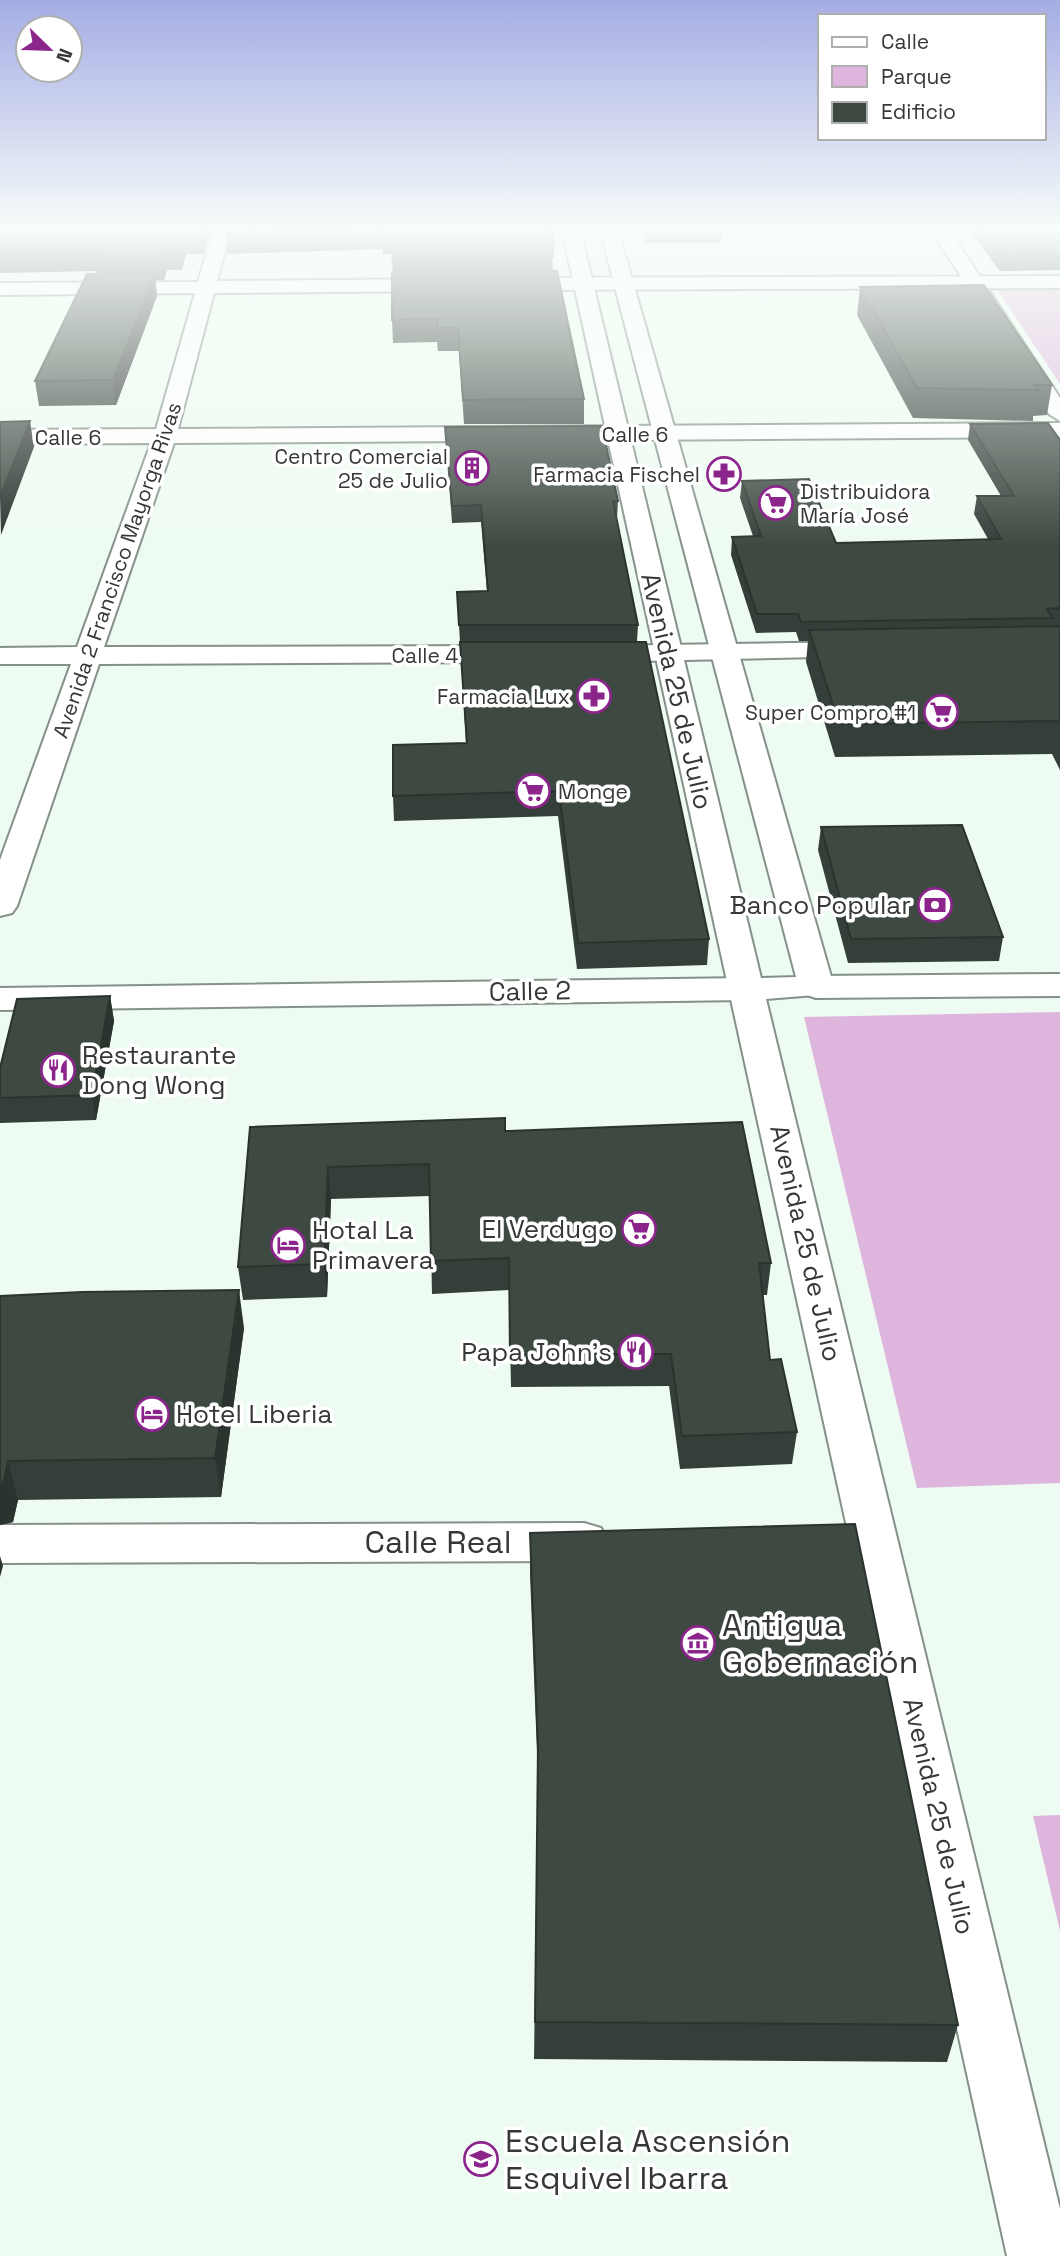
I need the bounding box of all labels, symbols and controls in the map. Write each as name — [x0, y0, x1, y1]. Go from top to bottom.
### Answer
north arrow — [14, 14, 84, 84]
legend — [818, 14, 1046, 140]
text: Calle — [881, 28, 929, 55]
text: N — [50, 45, 78, 66]
text: Parque — [881, 63, 952, 90]
text: Edificio — [881, 98, 956, 125]
street label: Avenida 2 Francisco Mayorga Rivas — [47, 398, 187, 742]
street label: Calle 6 — [602, 421, 668, 448]
street label: Calle 6 — [35, 424, 101, 451]
place label: Centro Comercial 25 de Julio — [275, 443, 448, 494]
building icon: Centro Comercial 25 de Julio — [453, 449, 491, 487]
pharmacy icon: Farmacia Fischel — [705, 455, 743, 493]
place label: Farmacia Fischel — [533, 461, 700, 488]
place label: Distribuidora María José — [800, 478, 930, 529]
supermarket icon: Distribuidora María José — [757, 484, 795, 522]
street label: Avenida 25 de Julio — [633, 569, 721, 813]
street label: Calle 4 — [392, 642, 458, 669]
pharmacy icon: Farmacia Lux — [575, 677, 613, 715]
place label: Farmacia Lux — [437, 683, 570, 710]
supermarket icon: Super Compro #1 — [922, 693, 960, 731]
place label: Super Compro #1 — [745, 699, 916, 726]
supermarket icon: Monge — [514, 772, 552, 810]
place label: Monge — [558, 778, 628, 805]
bank icon: Banco Popular — [916, 886, 954, 924]
place label: Banco Popular — [730, 888, 911, 922]
street label: Calle 2 — [489, 973, 571, 1009]
place label: Restaurante Dong Wong — [82, 1038, 236, 1102]
restaurant icon: Restaurante Dong Wong — [39, 1051, 77, 1089]
street label: Avenida 25 de Julio — [762, 1121, 850, 1365]
supermarket icon: El Verdugo — [620, 1210, 658, 1248]
place label: El Verdugo — [481, 1212, 614, 1246]
place label: Hotal La Primavera — [312, 1213, 434, 1277]
hotel icon: Hotal La Primavera — [269, 1226, 307, 1264]
restaurant icon: Papa John's — [617, 1333, 655, 1371]
place label: Papa John's — [461, 1335, 612, 1369]
hotel icon: Hotel Liberia — [133, 1395, 171, 1433]
place label: Hotel Liberia — [176, 1397, 332, 1431]
street label: Calle Real — [364, 1522, 512, 1562]
place label: Antigua Gobernación — [722, 1605, 918, 1682]
museum icon: Antigua Gobernación — [679, 1624, 717, 1662]
street label: Avenida 25 de Julio — [895, 1694, 983, 1938]
place label: Escuela Ascensión Esquivel Ibarra — [505, 2121, 790, 2198]
school or university icon: Escuela Ascensión Esquivel Ibarra — [462, 2140, 500, 2178]

